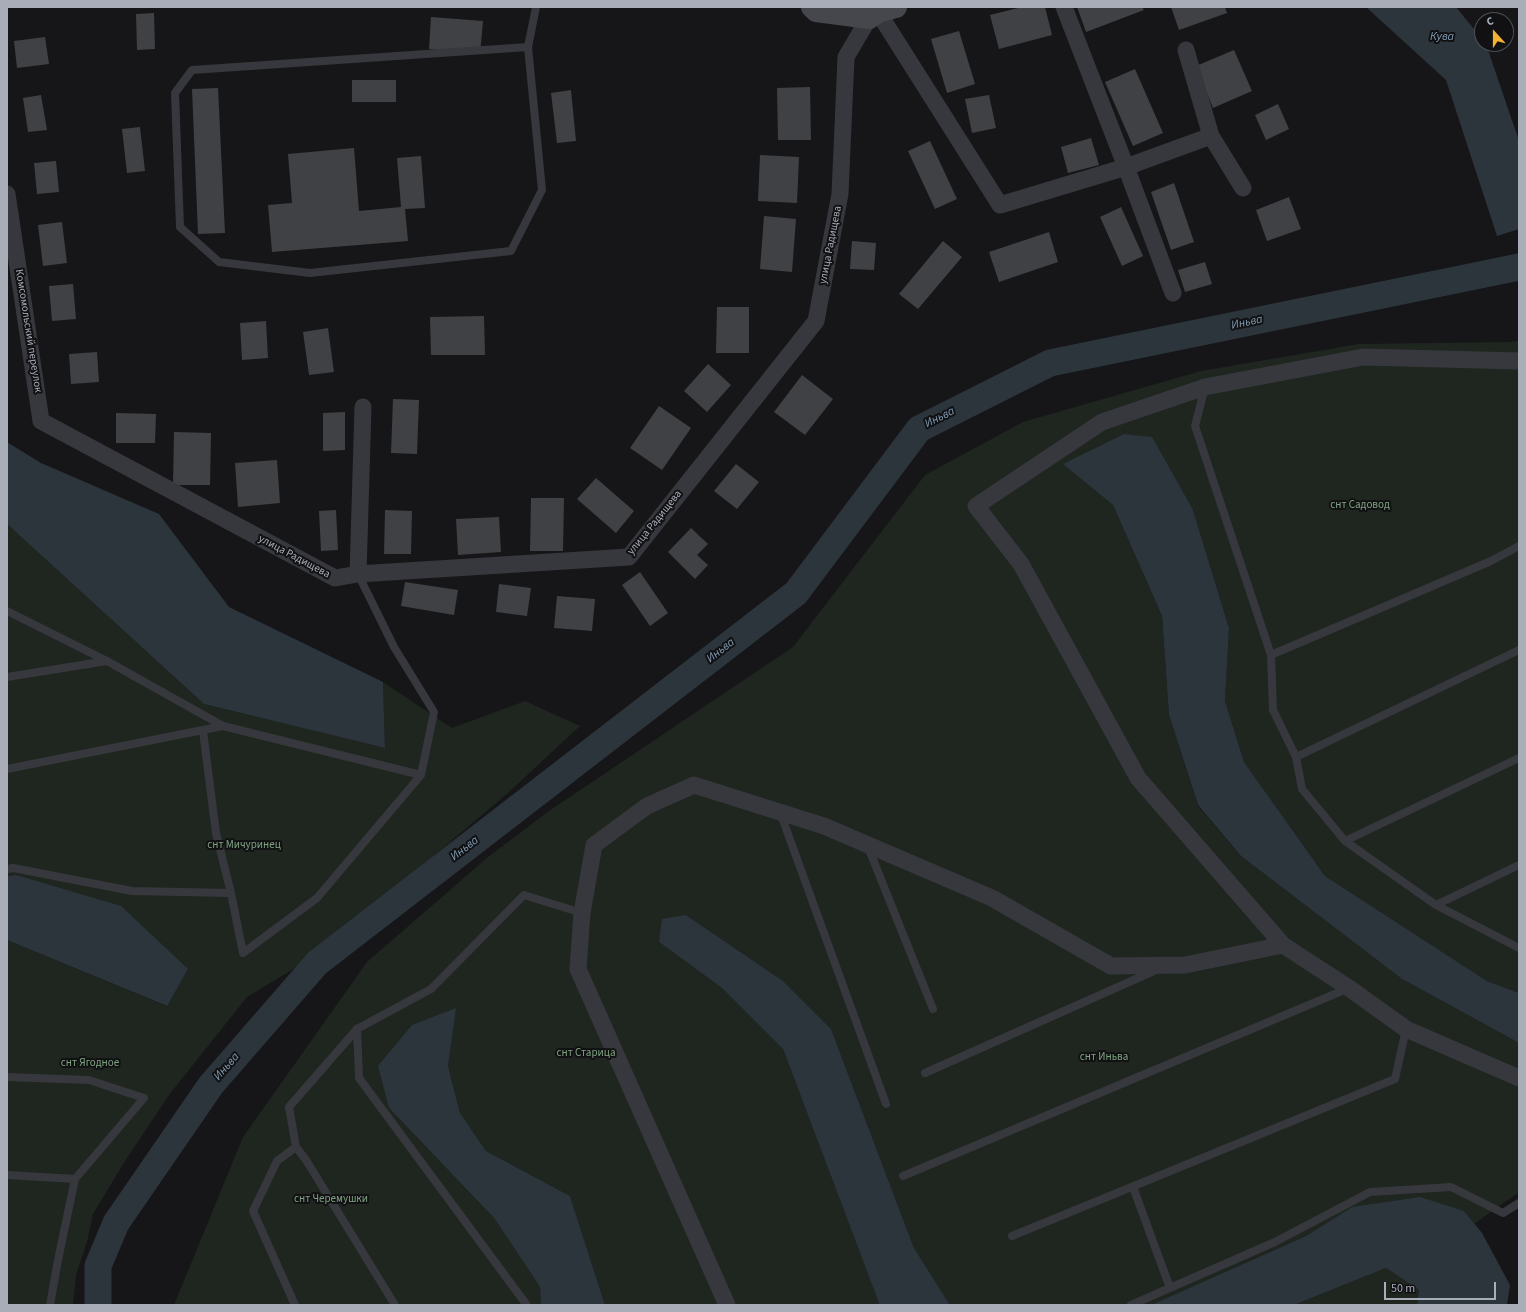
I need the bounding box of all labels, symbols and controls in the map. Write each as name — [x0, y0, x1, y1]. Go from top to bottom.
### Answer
north arrow — [1474, 12, 1514, 52]
text: С — [1484, 13, 1496, 29]
water label: Кува — [1430, 30, 1454, 44]
street label: улица Радищева — [817, 205, 845, 285]
street label: Комсомольский переулок — [12, 268, 44, 394]
water label: Иньва — [1230, 313, 1264, 333]
water label: Иньва — [923, 404, 957, 432]
street label: улица Радищева — [625, 488, 685, 558]
park label: снт Садовод — [1330, 499, 1390, 513]
street label: улица Радищева — [256, 533, 332, 581]
water label: Иньва — [704, 636, 738, 666]
water label: Иньва — [448, 834, 482, 864]
park label: снт Мичуринец — [207, 839, 281, 853]
park label: снт Старица — [557, 1047, 615, 1061]
water label: Иньва — [211, 1050, 243, 1084]
park label: снт Иньва — [1080, 1051, 1128, 1065]
park label: снт Ягодное — [61, 1057, 119, 1071]
park label: снт Черемушки — [294, 1193, 368, 1207]
scale bar — [1386, 1274, 1498, 1300]
text: 50 m — [1391, 1280, 1415, 1297]

